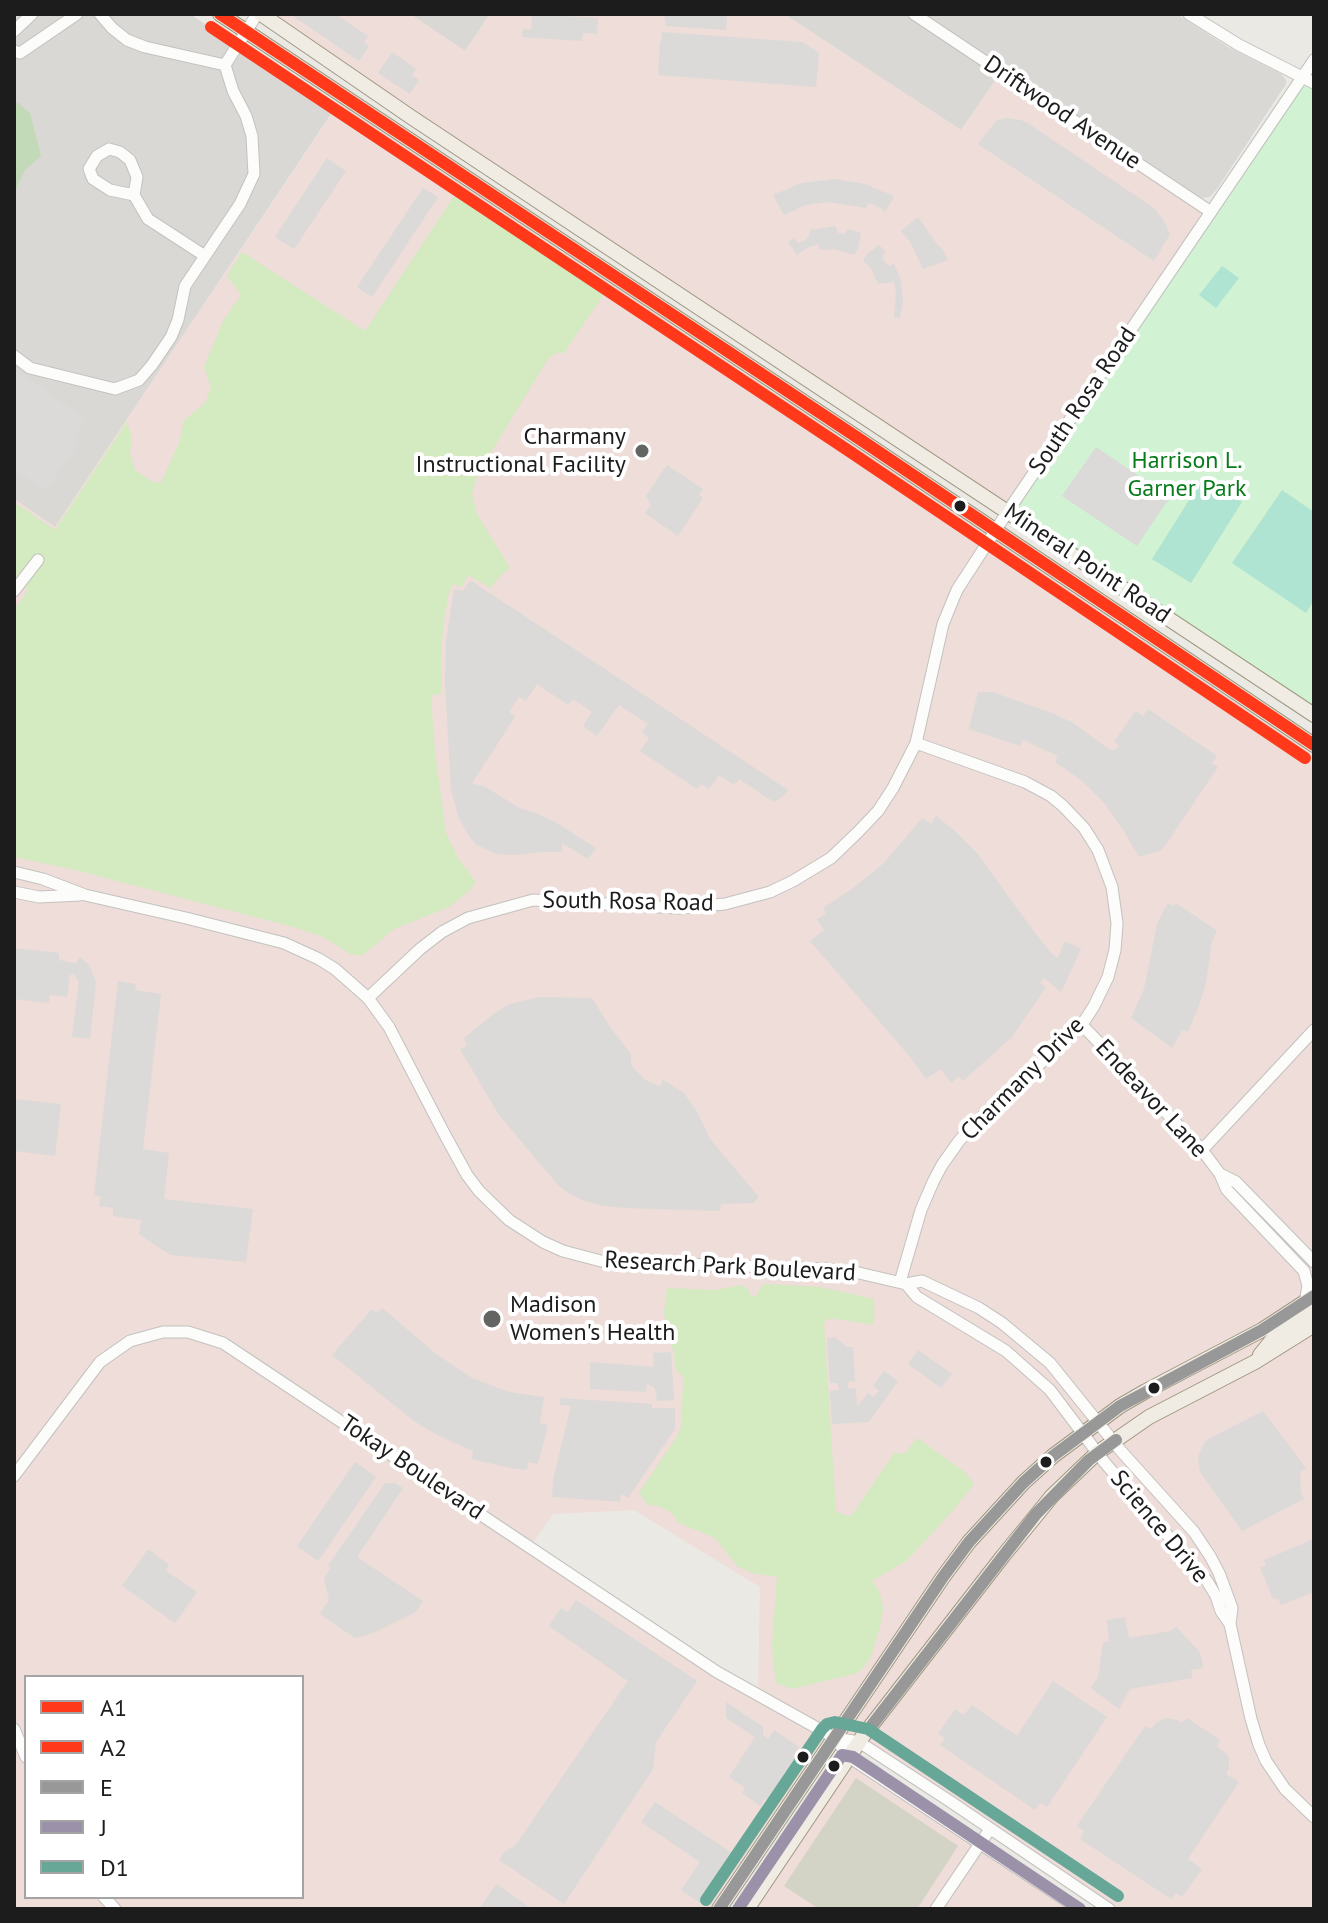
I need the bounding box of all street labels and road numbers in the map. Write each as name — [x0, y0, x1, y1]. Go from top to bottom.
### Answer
street label: Driftwood Avenue — [978, 50, 1146, 176]
street label: South Rosa Road — [1023, 322, 1143, 480]
street label: Mineral Point Road — [998, 498, 1176, 630]
street label: South Rosa Road — [542, 886, 714, 918]
street label: Charmany Drive — [955, 1011, 1091, 1147]
street label: Endeavor Lane — [1089, 1034, 1213, 1164]
street label: Research Park Boulevard — [604, 1246, 856, 1288]
street label: Tokay Boulevard — [335, 1409, 489, 1527]
street label: Science Drive — [1104, 1465, 1214, 1589]

